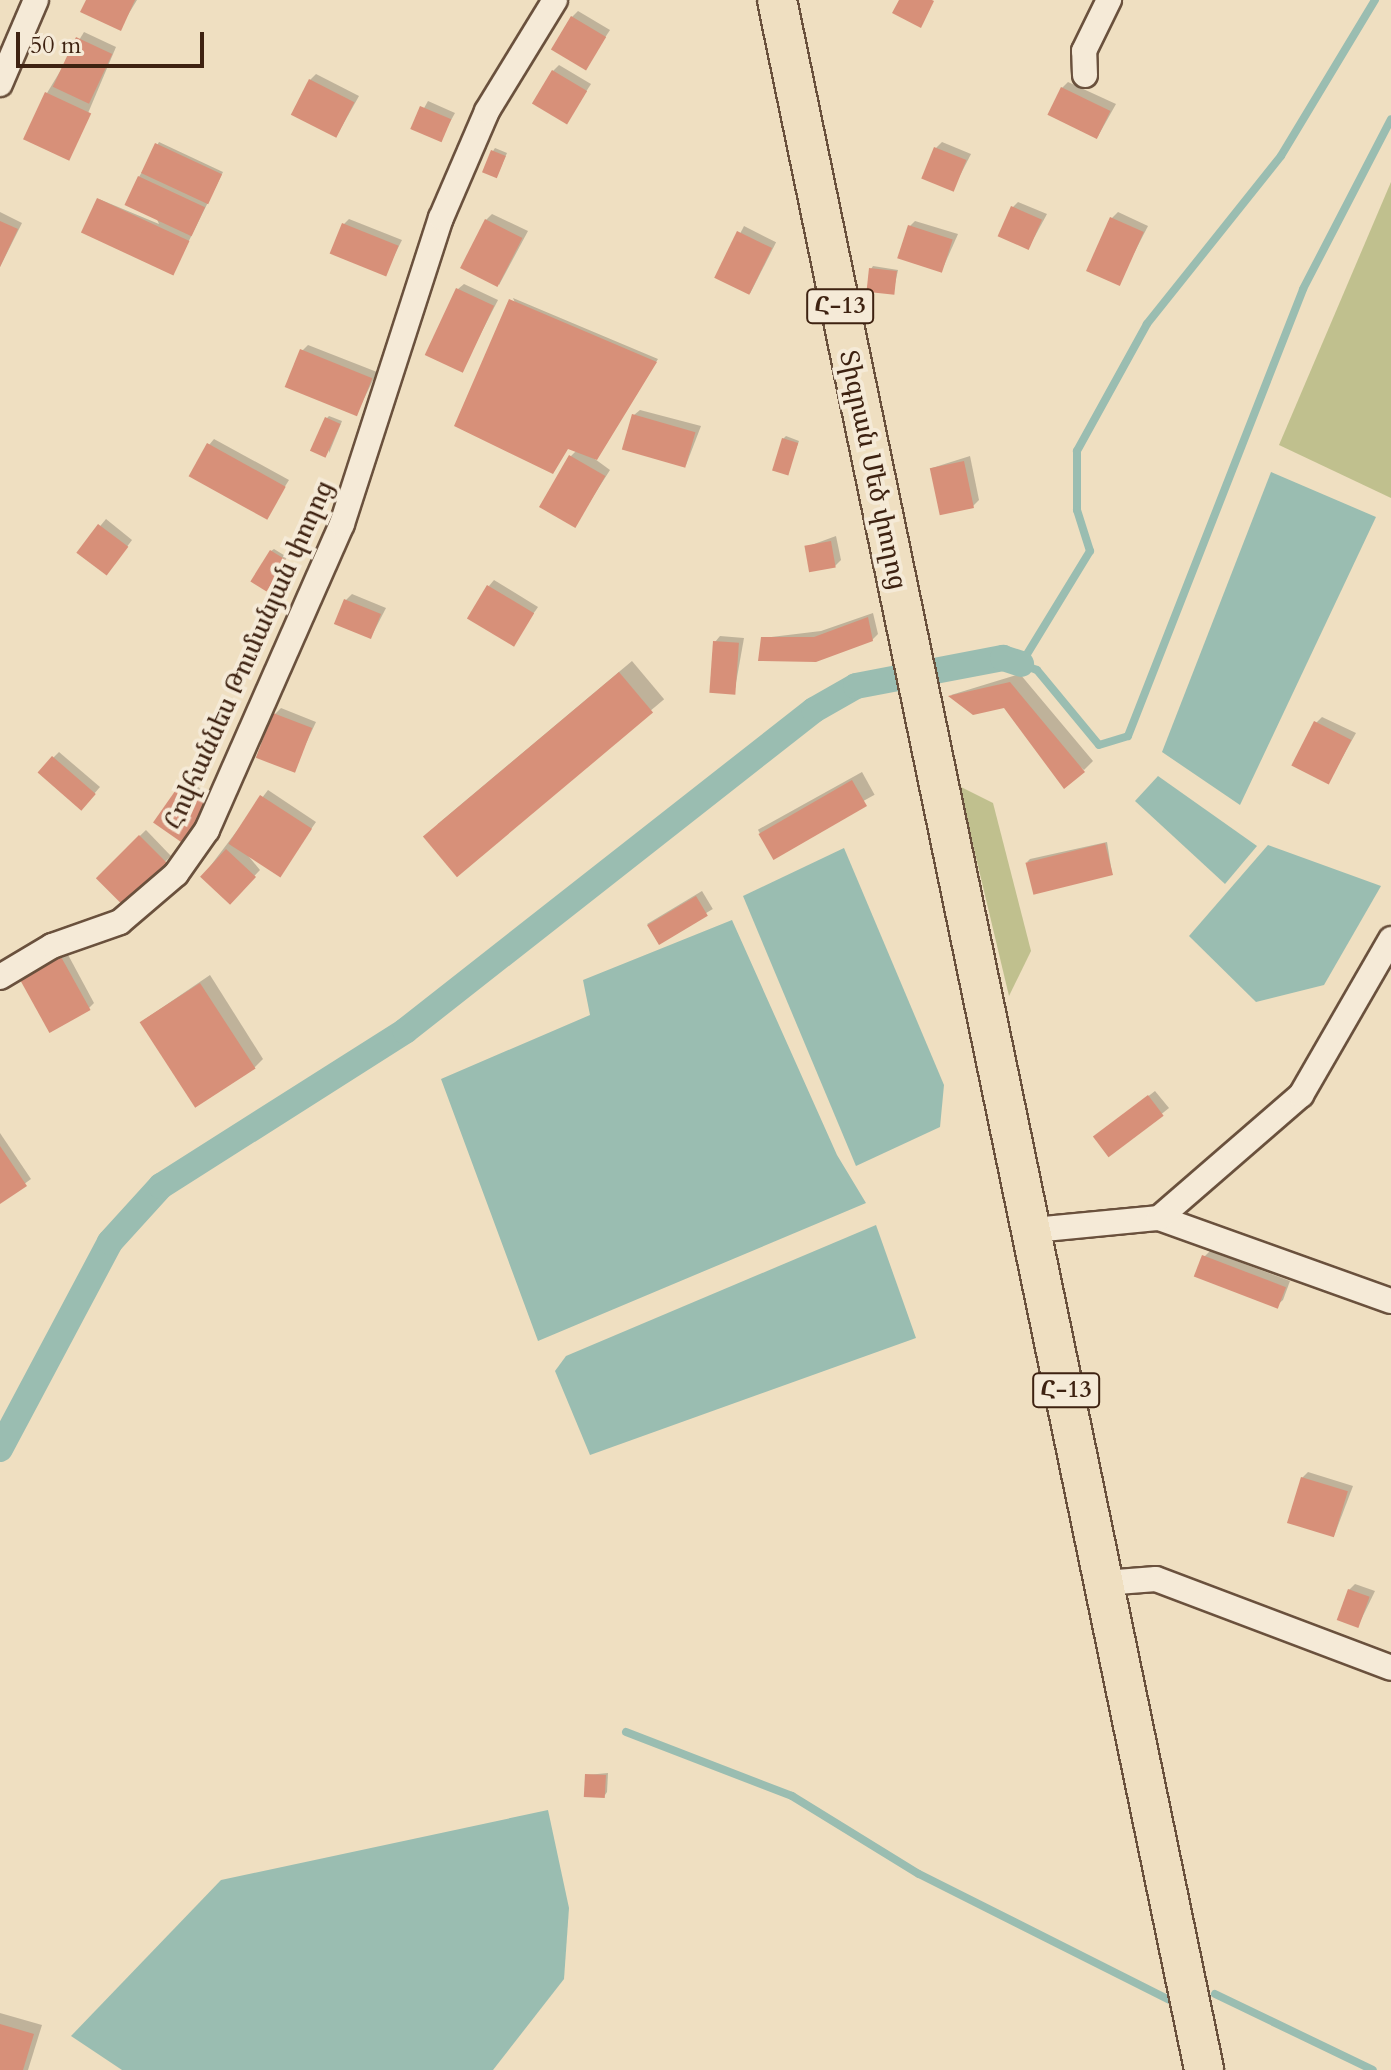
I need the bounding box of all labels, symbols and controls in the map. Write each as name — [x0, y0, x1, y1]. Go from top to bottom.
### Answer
scale bar — [20, 16, 208, 66]
text: 50 m — [30, 29, 81, 62]
road number: Հ-13 — [806, 286, 874, 326]
street label: Տիգրան Մեծ փողոց — [832, 348, 914, 592]
street label: Հովհաննես Թումանյան փողոց — [158, 476, 340, 834]
road number: Հ-13 — [1032, 1370, 1100, 1410]

